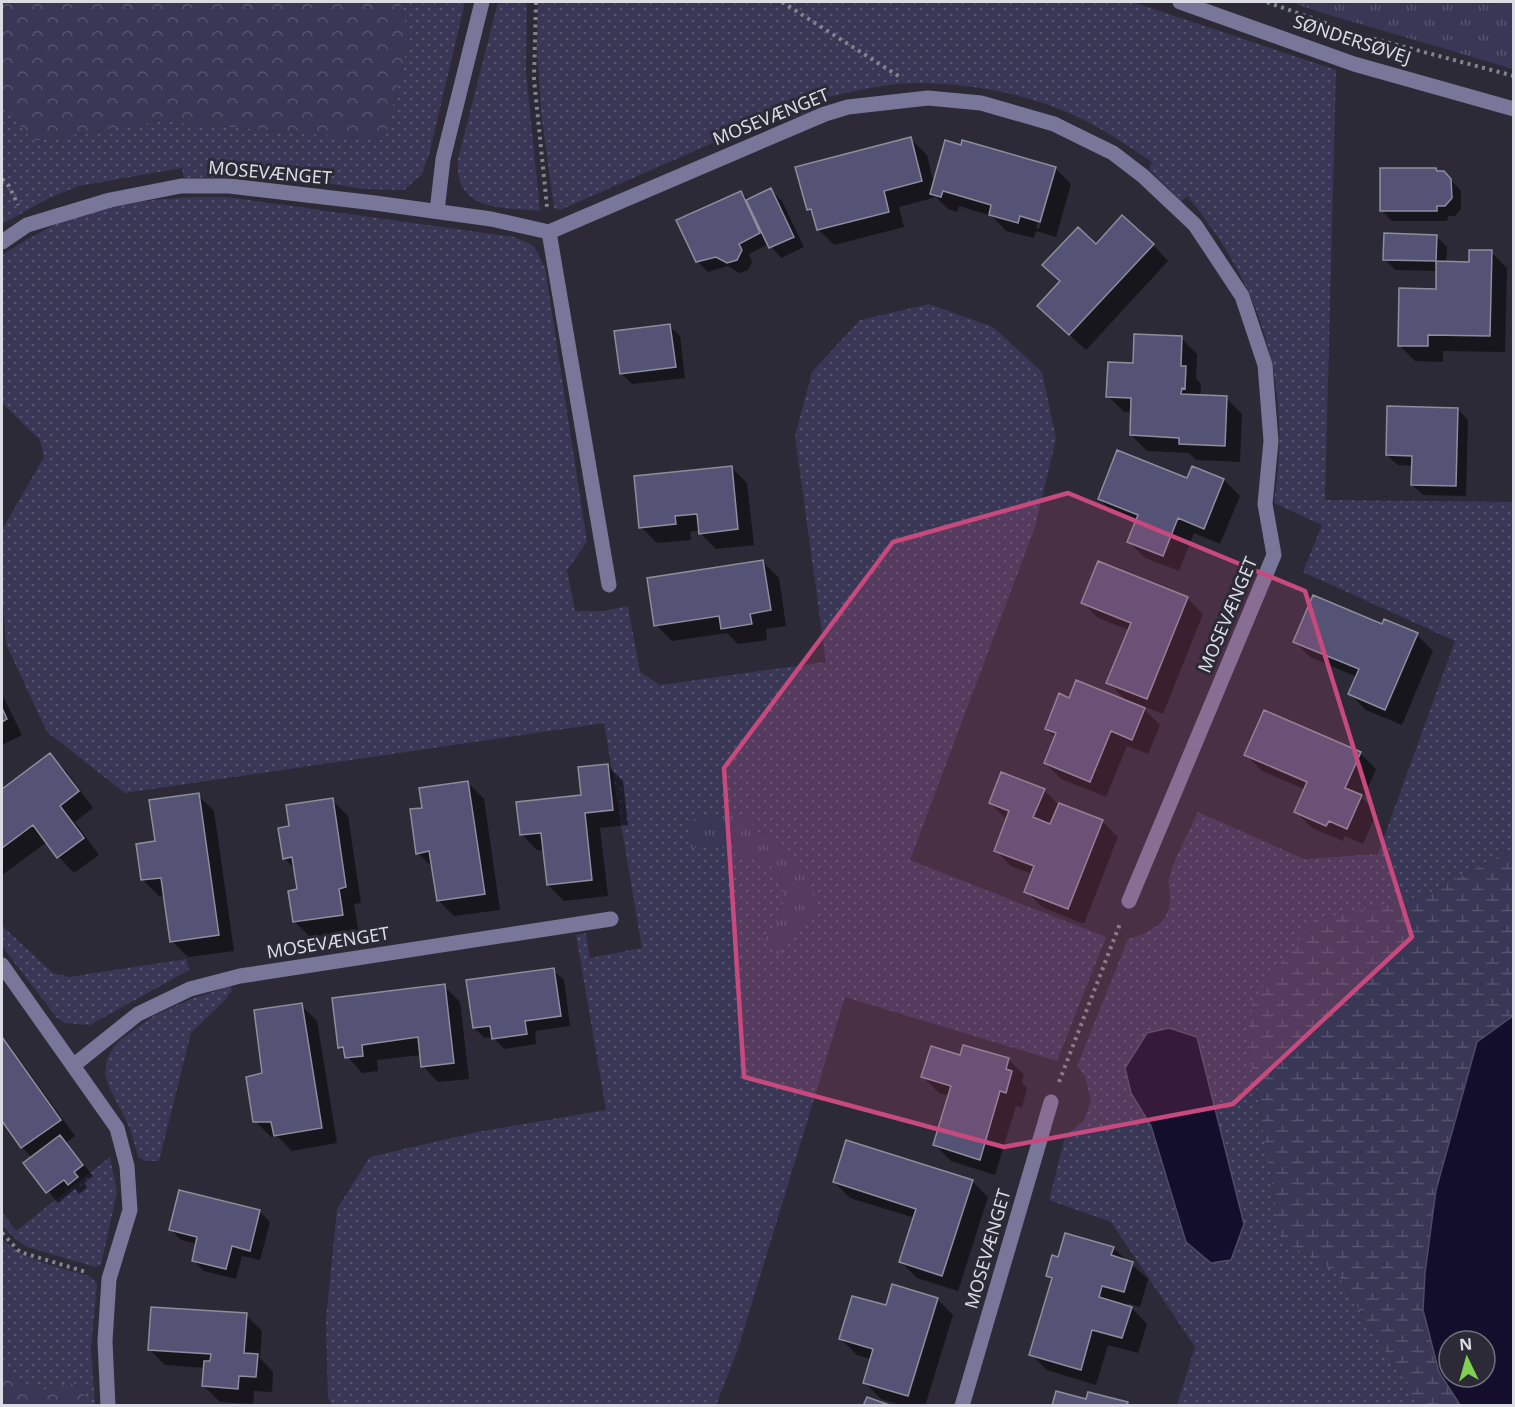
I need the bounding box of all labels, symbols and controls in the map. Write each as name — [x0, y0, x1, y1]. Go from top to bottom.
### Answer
street label: SØNDERSØVEJ — [1290, 9, 1414, 69]
street label: MOSEVÆNGET — [709, 82, 832, 150]
street label: MOSEVÆNGET — [207, 155, 333, 189]
street label: MOSEVÆNGET — [1192, 553, 1262, 676]
street label: MOSEVÆNGET — [265, 920, 391, 964]
street label: MOSEVÆNGET — [958, 1186, 1016, 1312]
north arrow — [1437, 1329, 1497, 1389]
text: N — [1458, 1333, 1473, 1356]

